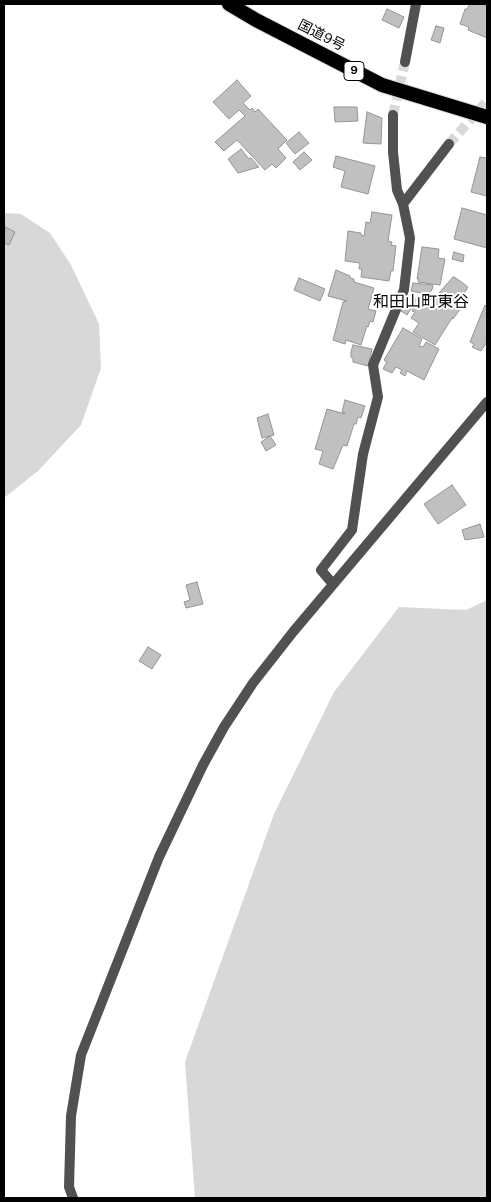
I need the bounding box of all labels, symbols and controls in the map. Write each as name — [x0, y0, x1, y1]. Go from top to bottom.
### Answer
street label: 国道9号 — [295, 17, 347, 55]
road number: 9 — [344, 61, 364, 80]
district label: 和田山町東谷 — [373, 293, 469, 313]

